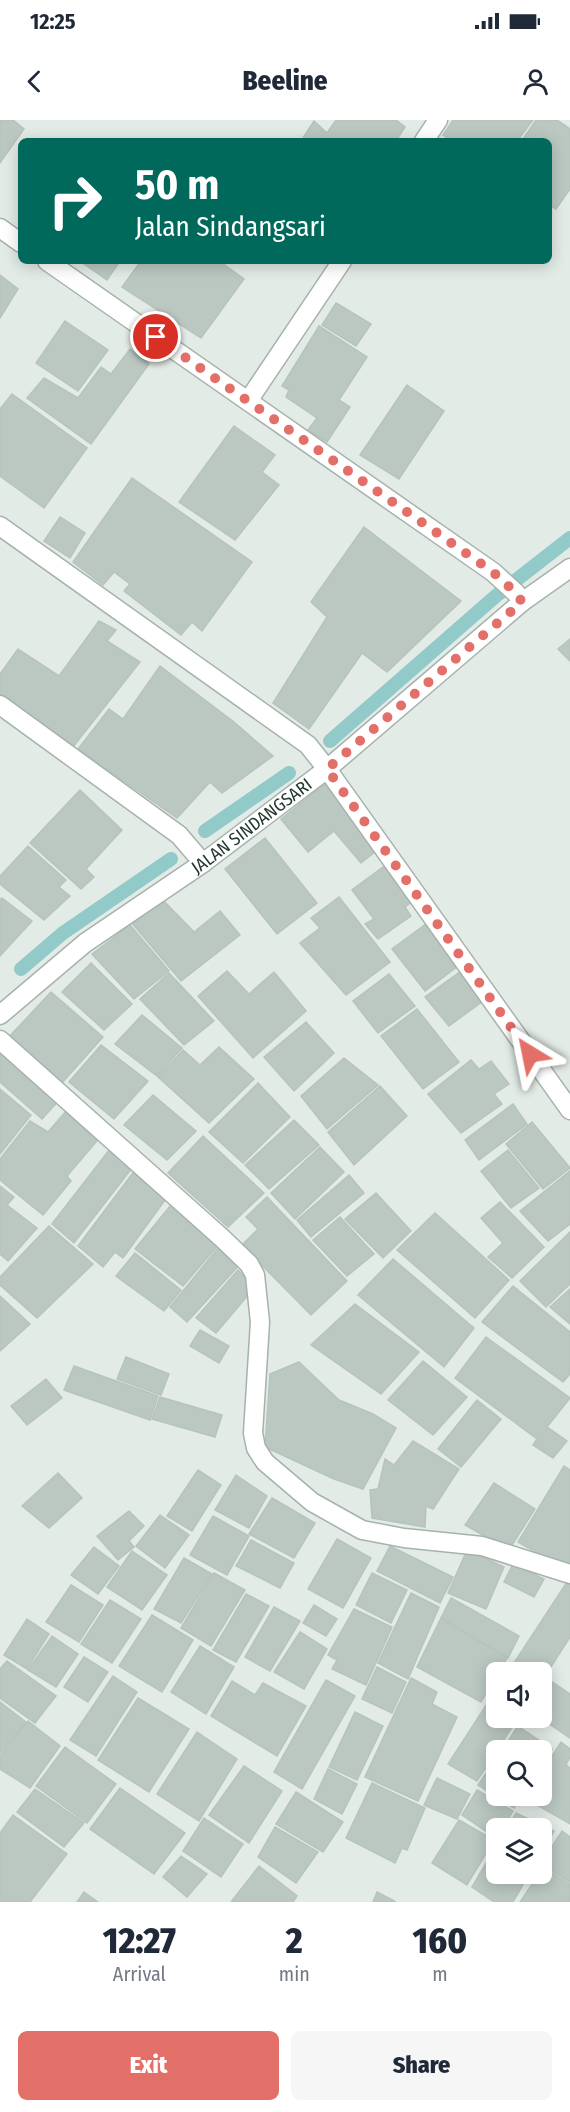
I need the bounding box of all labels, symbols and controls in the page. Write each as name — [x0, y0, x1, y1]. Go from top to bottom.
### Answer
text: 12:25 — [30, 8, 76, 35]
icon: back — [18, 65, 51, 98]
text: Beeline — [242, 65, 328, 97]
icon: person — [519, 65, 552, 98]
text: 50 m — [135, 160, 219, 210]
icon: right — [36, 162, 114, 240]
text: Jalan Sindangsari — [135, 211, 326, 243]
pin — [130, 311, 181, 362]
icon: arrive — [139, 320, 172, 353]
street label: JALAN SINDANGSARI — [187, 773, 316, 879]
position arrow — [498, 1022, 562, 1086]
map controls — [486, 1662, 552, 1884]
button: sound — [486, 1662, 552, 1728]
button: search — [486, 1740, 552, 1806]
button: layers — [486, 1818, 552, 1884]
text: 12:27 — [103, 1919, 176, 1963]
text: 2 — [286, 1919, 303, 1963]
text: 160 — [413, 1919, 467, 1963]
text: Arrival — [113, 1962, 166, 1986]
text: min — [279, 1962, 310, 1986]
text: m — [432, 1962, 448, 1986]
button: Exit — [18, 2031, 279, 2100]
button: Share — [291, 2031, 552, 2100]

